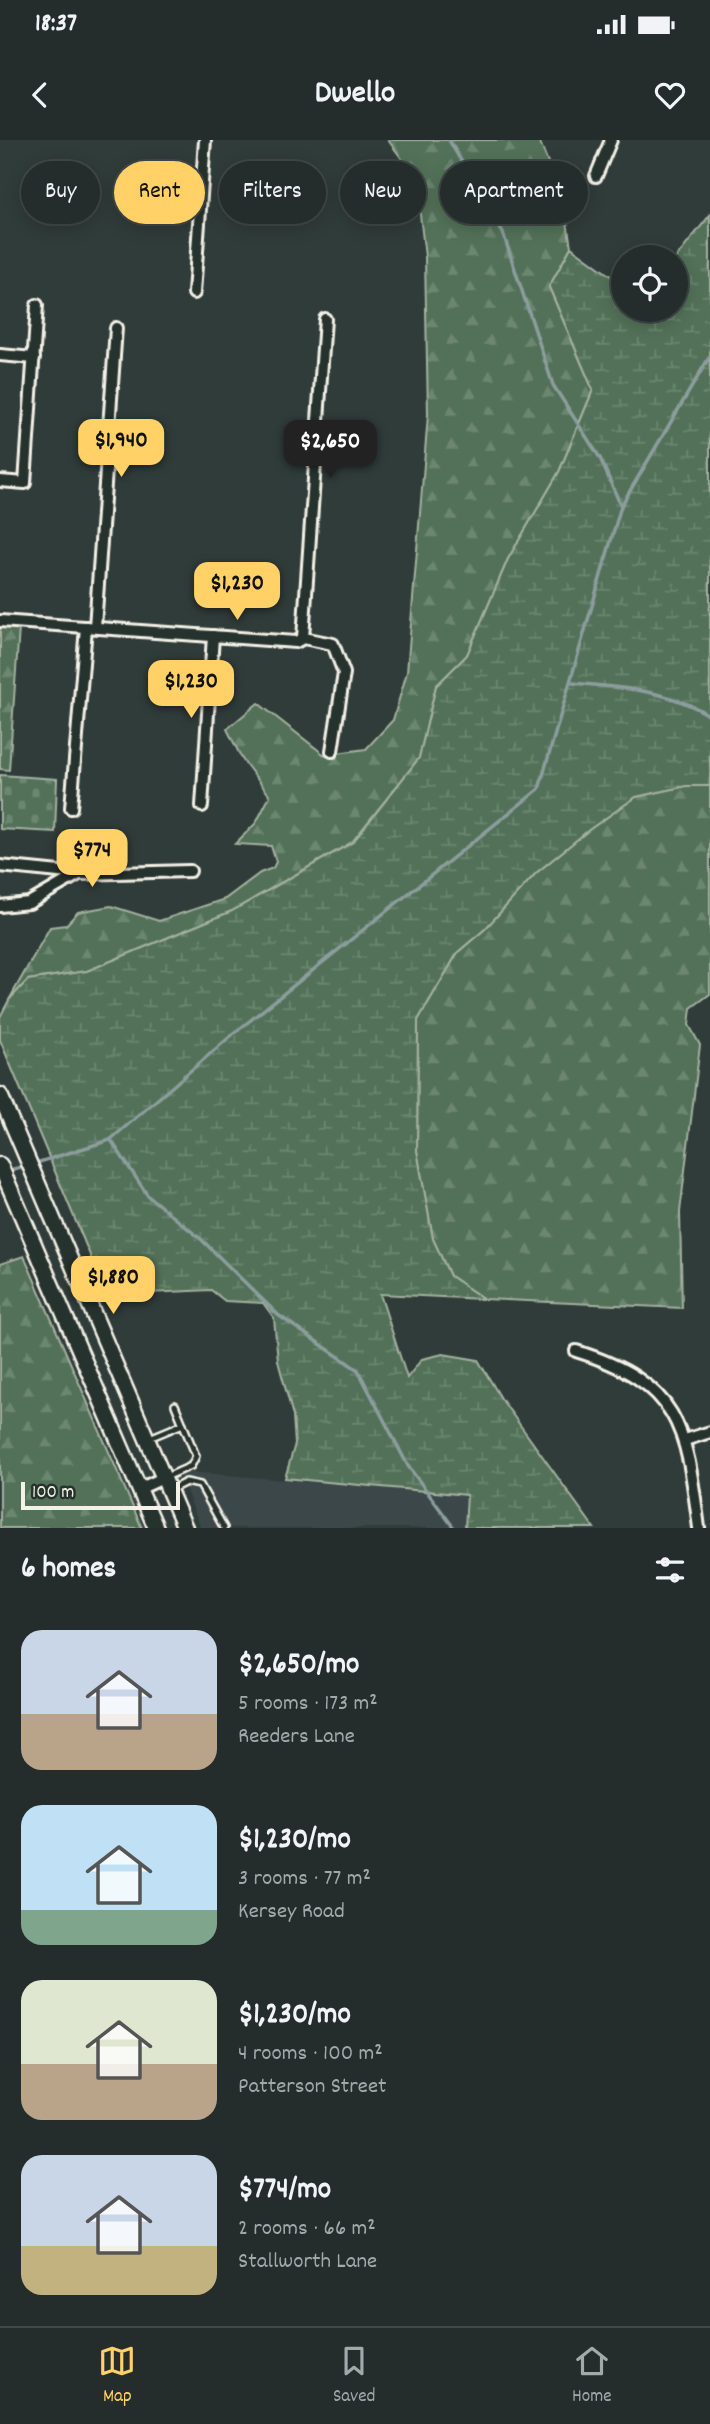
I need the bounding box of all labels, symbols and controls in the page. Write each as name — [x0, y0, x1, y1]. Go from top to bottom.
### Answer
text: 18:37 — [35, 6, 77, 43]
text: Dwello — [315, 72, 395, 118]
icon: back — [21, 76, 59, 114]
icon: heart — [651, 76, 689, 114]
chip: Buy — [21, 161, 100, 224]
chip: Rent — [114, 161, 205, 224]
chip: Filters — [219, 161, 326, 224]
chip: New — [340, 161, 426, 224]
chip: Apartment — [440, 161, 588, 224]
map controls — [611, 245, 688, 322]
button: locate — [611, 245, 688, 322]
pin: $1,940 — [64, 420, 178, 479]
pin: $2,650 — [273, 420, 387, 480]
text: $1,940 — [94, 425, 148, 458]
text: $2,650 — [300, 426, 360, 459]
pin: $1,230 — [180, 562, 294, 622]
text: $1,230 — [210, 568, 264, 601]
pin: $1,230 — [134, 660, 248, 720]
text: $1,230 — [164, 666, 218, 699]
pin: $774 — [51, 830, 133, 889]
text: $774 — [73, 835, 111, 868]
pin: $1,880 — [56, 1256, 170, 1316]
text: $1,880 — [87, 1262, 139, 1295]
scale bar — [21, 1479, 180, 1511]
text: 100 m — [32, 1480, 74, 1507]
text: 6 homes — [21, 1549, 116, 1592]
icon: filters — [651, 1551, 689, 1589]
text: $2,650/mo — [238, 1645, 359, 1688]
icon: home — [77, 1658, 161, 1742]
text: 5 rooms · 173 m² — [238, 1688, 378, 1721]
text: Reeders Lane — [238, 1721, 355, 1754]
text: $1,230/mo — [238, 1820, 351, 1863]
icon: home — [77, 1833, 161, 1917]
text: 3 rooms · 77 m² — [238, 1863, 371, 1896]
text: Kersey Road — [238, 1896, 345, 1929]
text: $1,230/mo — [238, 1995, 351, 2038]
icon: home — [77, 2008, 161, 2092]
text: 4 rooms · 100 m² — [238, 2038, 383, 2071]
text: Patterson Street — [238, 2071, 387, 2104]
text: $774/mo — [238, 2170, 331, 2213]
icon: home — [77, 2183, 161, 2267]
text: 2 rooms · 66 m² — [238, 2213, 376, 2246]
text: Stallworth Lane — [238, 2246, 377, 2279]
tab: Map — [98, 2342, 136, 2411]
tab: Saved — [333, 2342, 375, 2411]
tab: Home — [572, 2342, 612, 2411]

